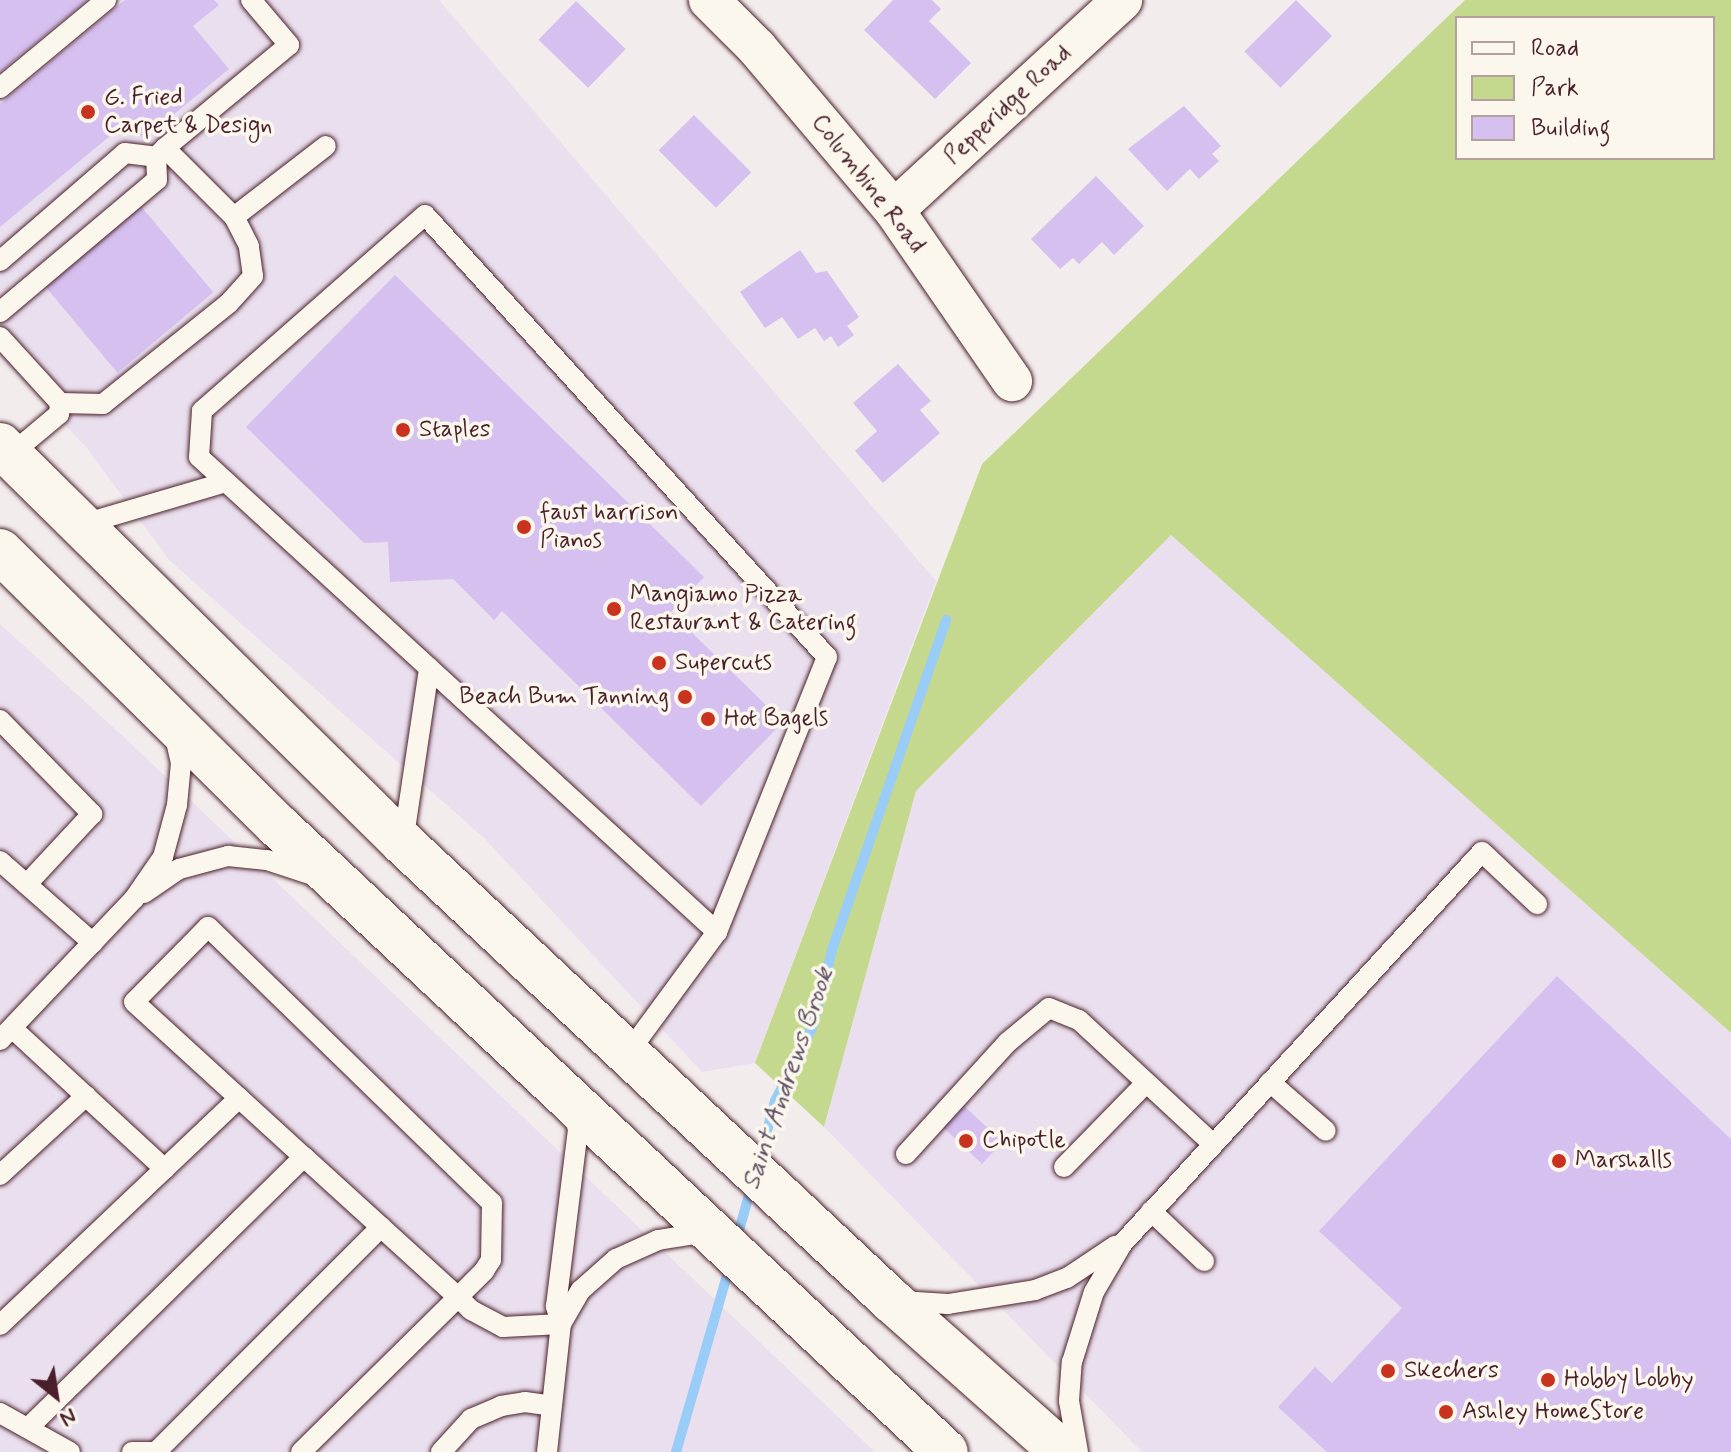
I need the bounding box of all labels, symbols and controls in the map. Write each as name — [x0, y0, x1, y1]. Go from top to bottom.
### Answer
legend — [1455, 16, 1715, 160]
text: Road — [1531, 33, 1579, 64]
street label: Pepperidge Road — [939, 40, 1077, 170]
text: Park — [1531, 73, 1579, 104]
place label: G. Fried Carpet & Design — [104, 84, 272, 140]
marker: G. Fried Carpet & Design — [79, 103, 97, 121]
street label: Columbine Road — [806, 110, 930, 258]
text: Building — [1531, 113, 1611, 144]
place label: Staples — [419, 416, 490, 444]
marker: Staples — [394, 421, 412, 439]
place label: faust harrison Pianos — [540, 499, 678, 555]
marker: faust harrison Pianos — [515, 518, 533, 536]
place label: Mangiamo Pizza Restaurant & Catering — [630, 581, 857, 637]
marker: Mangiamo Pizza Restaurant & Catering — [605, 600, 623, 618]
place label: Supercuts — [675, 649, 772, 677]
marker: Supercuts — [650, 654, 668, 672]
place label: Beach Bum Tanning — [461, 683, 669, 711]
marker: Beach Bum Tanning — [676, 688, 694, 706]
place label: Hot Bagels — [724, 705, 829, 733]
marker: Hot Bagels — [699, 710, 717, 728]
water label: Saint Andrews Brook — [736, 964, 842, 1194]
place label: Chipotle — [982, 1127, 1066, 1155]
marker: Chipotle — [957, 1132, 975, 1150]
place label: Marshalls — [1575, 1147, 1672, 1175]
marker: Marshalls — [1550, 1152, 1568, 1170]
north arrow — [16, 1356, 96, 1436]
place label: Skechers — [1404, 1357, 1499, 1385]
marker: Skechers — [1379, 1362, 1397, 1380]
place label: Hobby Lobby — [1564, 1366, 1697, 1394]
marker: Hobby Lobby — [1539, 1371, 1557, 1389]
place label: Ashley HomeStore — [1462, 1398, 1650, 1426]
text: N — [55, 1401, 81, 1433]
marker: Ashley HomeStore — [1437, 1403, 1455, 1421]

